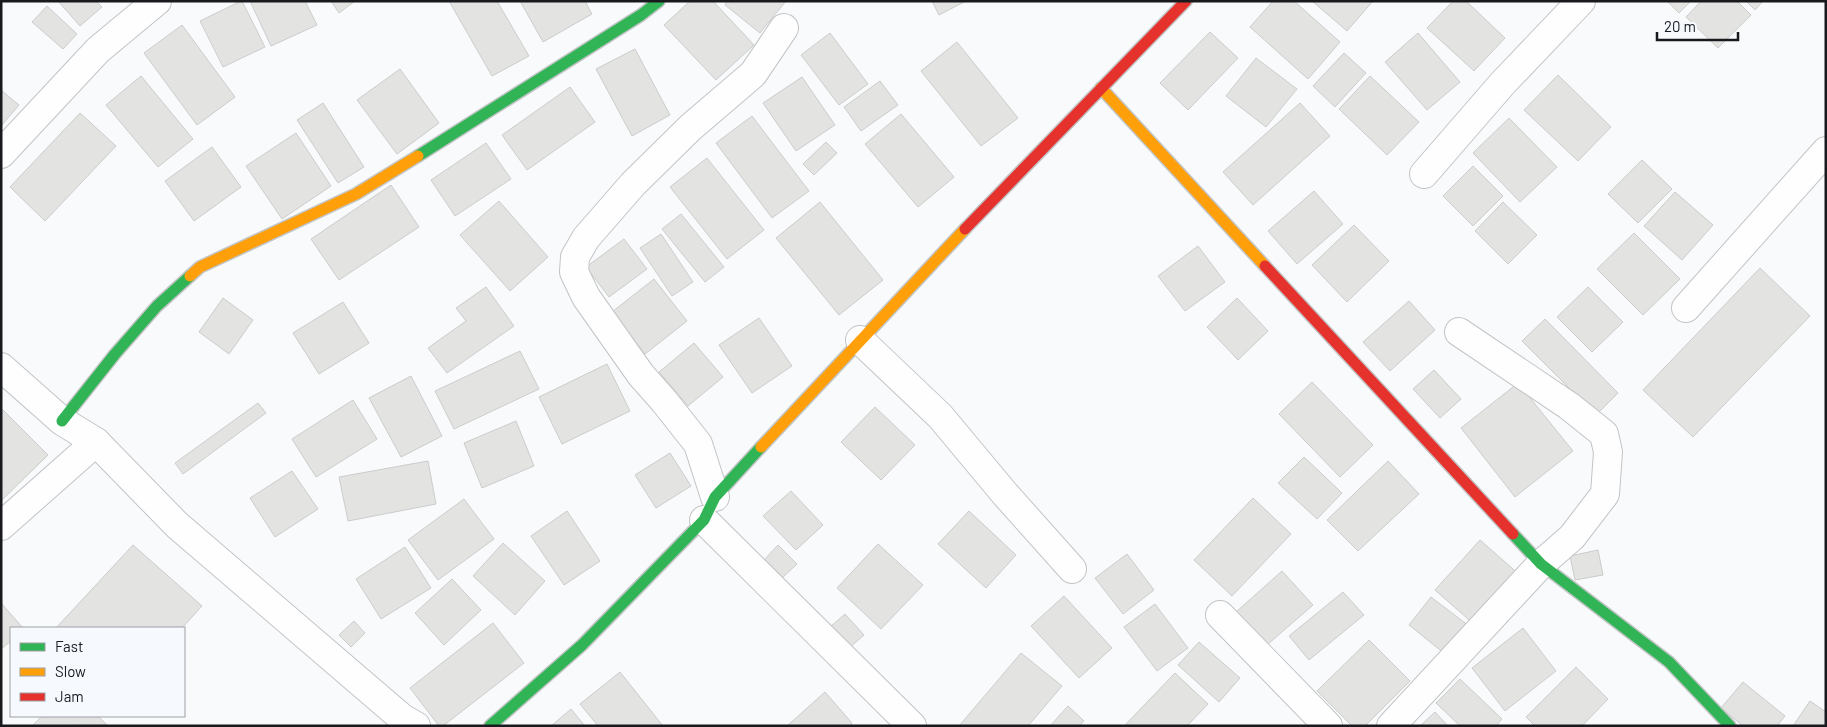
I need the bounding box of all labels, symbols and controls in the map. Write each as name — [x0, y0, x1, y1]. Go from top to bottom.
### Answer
scale bar — [1657, 10, 1738, 42]
text: 20 m — [1664, 17, 1696, 35]
legend — [10, 627, 185, 717]
text: Fast — [55, 637, 83, 655]
text: Slow — [55, 662, 86, 680]
text: Jam — [55, 687, 84, 705]

